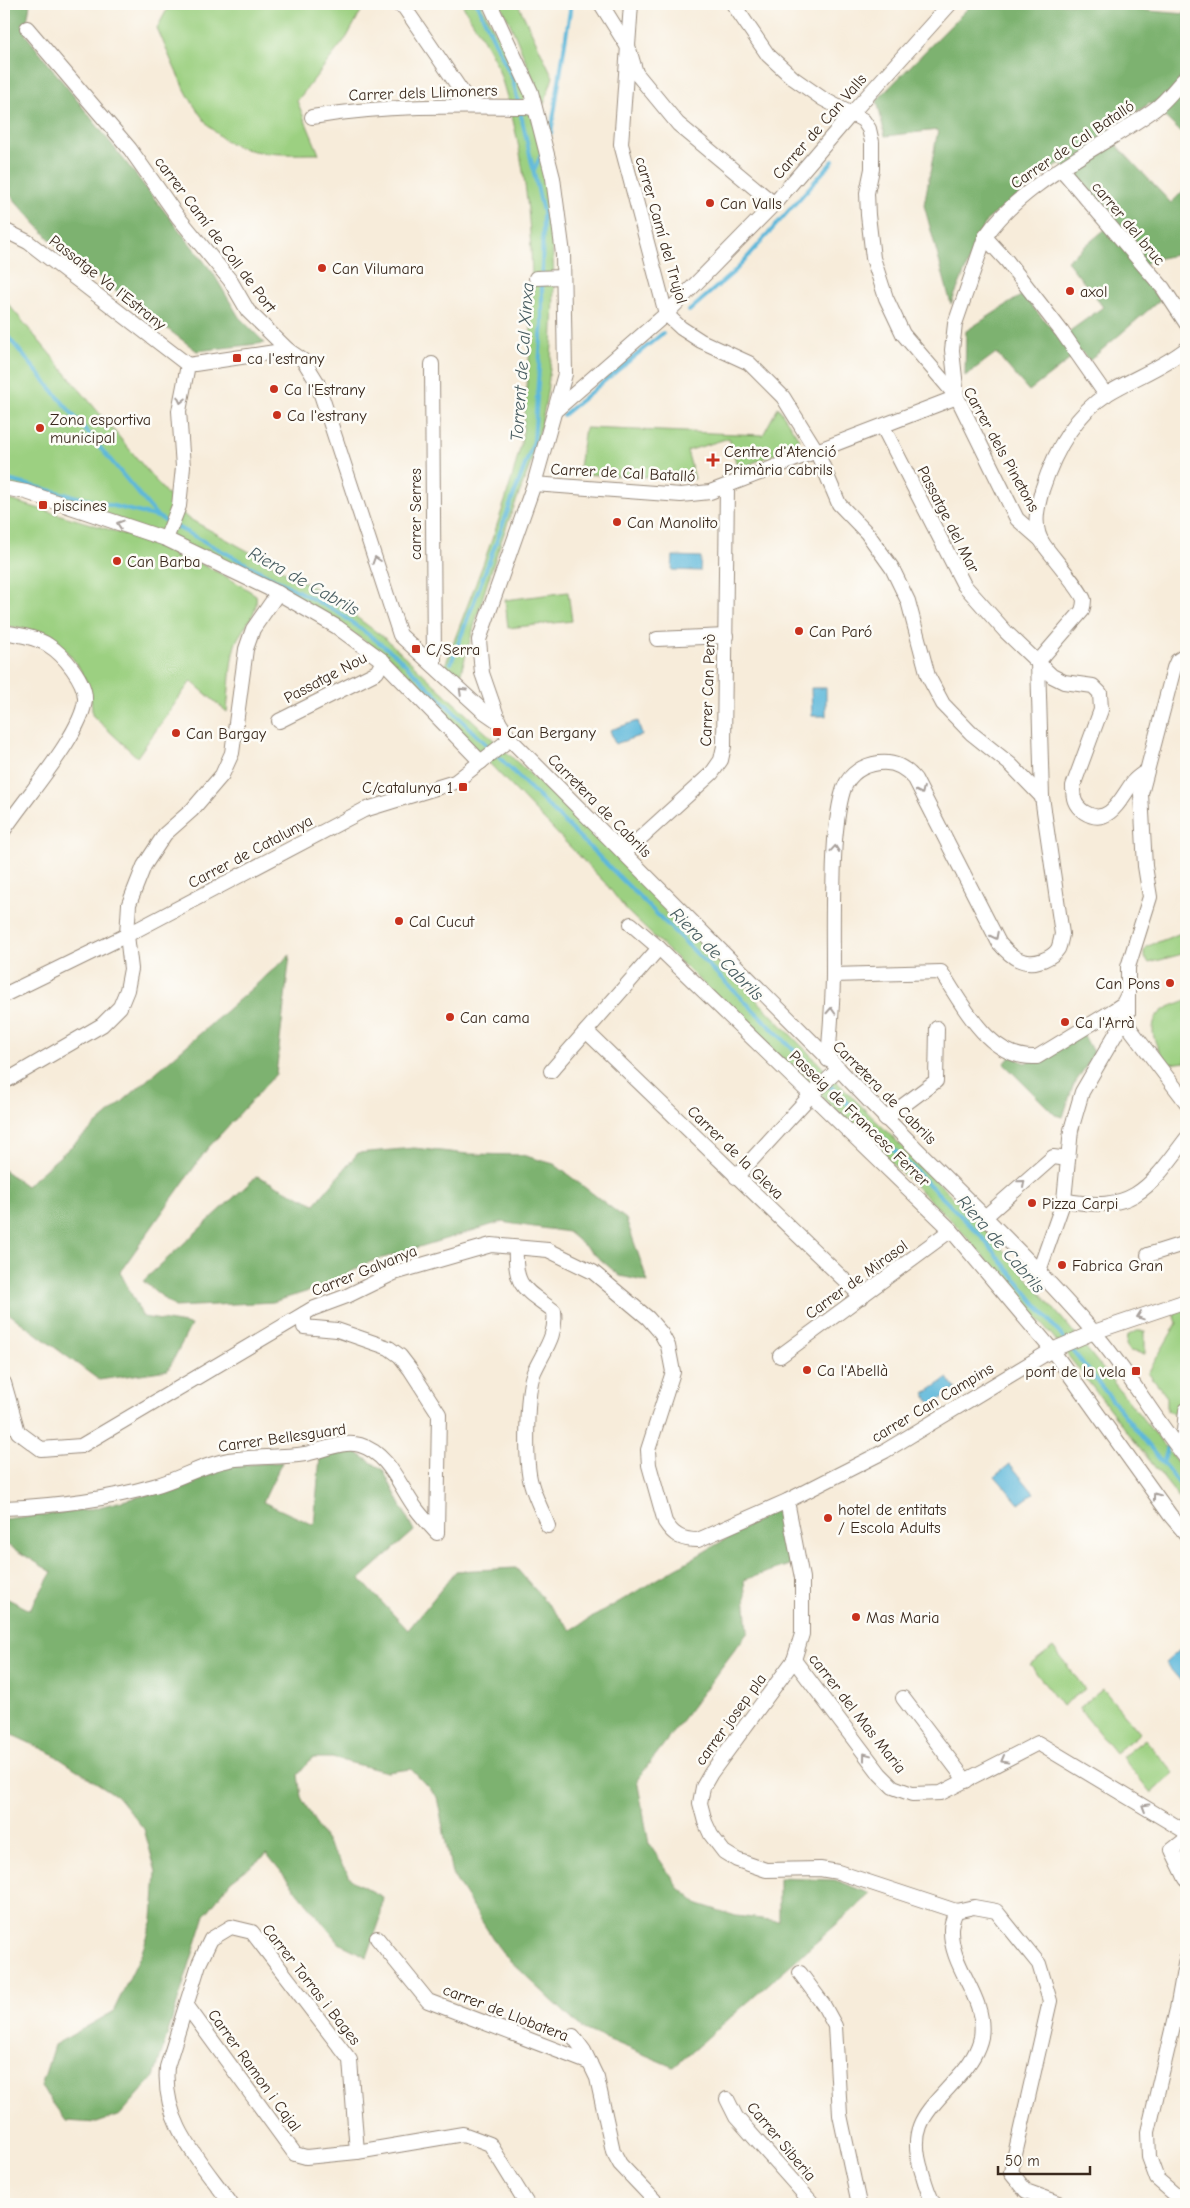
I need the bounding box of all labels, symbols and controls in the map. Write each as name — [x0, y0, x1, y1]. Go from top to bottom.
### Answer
street label: Carrer de Can Valls — [769, 70, 871, 183]
street label: Carrer dels Llimoners — [348, 81, 498, 105]
street label: Carrer de Cal Batalló — [1007, 97, 1138, 193]
street label: carrer Camí de Coll de Port — [151, 153, 280, 316]
street label: carrer Camí del Trujol — [631, 155, 691, 306]
street label: carrer del bruc — [1088, 178, 1169, 270]
place label: Can Valls — [720, 195, 782, 213]
marker: Can Valls — [704, 197, 716, 209]
street label: Passatge Va l'Estrany — [45, 232, 170, 334]
place label: Can Vilumara — [332, 260, 424, 278]
marker: Can Vilumara — [316, 262, 328, 274]
water label: Torrent de Cal Xinxa — [506, 282, 539, 442]
place label: axol — [1080, 283, 1107, 301]
marker: axol — [1064, 285, 1076, 297]
place label: ca l'estrany — [247, 350, 325, 368]
marker: ca l'estrany — [231, 352, 243, 364]
place label: Ca l'Estrany — [284, 381, 366, 399]
marker: Ca l'Estrany — [268, 383, 280, 395]
street label: Carrer dels Pinetons — [959, 384, 1043, 515]
one-way arrow — [176, 395, 187, 404]
place label: Ca l'estrany — [287, 407, 367, 425]
marker: Ca l'estrany — [271, 409, 283, 421]
place label: Zona esportiva municipal — [50, 411, 151, 447]
marker: Zona esportiva municipal — [34, 422, 46, 434]
place label: Centre d'Atenció Primària cabrils — [724, 443, 836, 479]
marker: Centre d'Atenció Primària cabrils — [706, 453, 720, 467]
street label: Carrer de Cal Batalló — [550, 460, 696, 486]
street label: Passatge del Mar — [913, 463, 983, 576]
street label: carrer Serres — [407, 468, 425, 560]
place label: piscines — [53, 497, 107, 515]
marker: piscines — [37, 499, 49, 511]
place label: Can Manolito — [627, 514, 718, 532]
marker: Can Manolito — [611, 516, 623, 528]
one-way arrow — [116, 519, 124, 529]
water label: Riera de Cabrils — [245, 542, 363, 621]
place label: Can Barba — [127, 553, 201, 571]
marker: Can Barba — [111, 555, 123, 567]
one-way arrow — [371, 556, 381, 564]
place label: Can Paró — [809, 623, 872, 641]
marker: Can Paró — [793, 625, 805, 637]
street label: Carrer Can Però — [697, 633, 719, 747]
place label: C/Serra — [426, 641, 480, 659]
marker: C/Serra — [410, 643, 422, 655]
street label: Passatge Nou — [281, 649, 370, 707]
one-way arrow — [458, 688, 467, 697]
place label: Can Bergany — [507, 724, 597, 742]
place label: Can Bargay — [186, 725, 267, 743]
marker: Can Bergany — [491, 726, 503, 738]
marker: Can Bargay — [170, 727, 182, 739]
street label: Carretera de Cabrils — [544, 750, 655, 861]
place label: C/catalunya 1 — [362, 779, 453, 797]
marker: C/catalunya 1 — [457, 781, 469, 793]
one-way arrow — [915, 786, 925, 795]
street label: Carrer de Catalunya — [185, 811, 316, 892]
one-way arrow — [829, 845, 840, 853]
water label: Riera de Cabrils — [666, 903, 768, 1006]
place label: Cal Cucut — [409, 913, 475, 931]
marker: Cal Cucut — [393, 915, 405, 927]
one-way arrow — [989, 930, 999, 939]
place label: Can Pons — [1095, 975, 1160, 993]
marker: Can Pons — [1164, 977, 1176, 989]
one-way arrow — [826, 1007, 837, 1015]
place label: Can cama — [460, 1009, 530, 1027]
marker: Can cama — [444, 1011, 456, 1023]
place label: Ca l'Arrà — [1075, 1014, 1135, 1032]
marker: Ca l'Arrà — [1059, 1016, 1071, 1028]
street label: Carretera de Cabrils — [829, 1037, 940, 1148]
street label: Passeig de Francesc Ferrer — [785, 1047, 934, 1191]
street label: Carrer de la Gleva — [683, 1102, 787, 1203]
one-way arrow — [1016, 1181, 1025, 1189]
water label: Riera de Cabrils — [952, 1191, 1049, 1298]
place label: Pizza Carpi — [1042, 1195, 1118, 1213]
marker: Pizza Carpi — [1026, 1197, 1038, 1209]
street label: Carrer de Mirasol — [802, 1237, 911, 1323]
street label: Carrer Galvanya — [309, 1242, 420, 1300]
place label: Fabrica Gran — [1072, 1257, 1163, 1275]
marker: Fabrica Gran — [1056, 1259, 1068, 1271]
one-way arrow — [1136, 1311, 1145, 1321]
street label: carrer Can Campins — [868, 1359, 997, 1446]
place label: Ca l'Abellà — [817, 1362, 888, 1380]
place label: pont de la vela — [1025, 1363, 1126, 1381]
marker: Ca l'Abellà — [801, 1364, 813, 1376]
marker: pont de la vela — [1130, 1365, 1142, 1377]
street label: Carrer Bellesguard — [217, 1420, 347, 1456]
one-way arrow — [1153, 1492, 1162, 1501]
place label: hotel de entitats / Escola Adults — [838, 1501, 947, 1537]
marker: hotel de entitats / Escola Adults — [822, 1512, 834, 1524]
place label: Mas Maria — [866, 1609, 940, 1627]
marker: Mas Maria — [850, 1611, 862, 1623]
street label: carrer del Mas Maria — [805, 1650, 910, 1777]
street label: carrer josep pla — [692, 1670, 770, 1769]
one-way arrow — [863, 1752, 872, 1762]
one-way arrow — [1001, 1753, 1010, 1763]
one-way arrow — [1141, 1803, 1150, 1813]
street label: Carrer Torras i Bages — [258, 1921, 364, 2049]
street label: carrer de Llobatera — [440, 1981, 571, 2045]
street label: Carrer Ramon i Cajal — [204, 2006, 304, 2135]
street label: Carrer Siberia — [743, 2099, 819, 2185]
scale bar — [998, 2143, 1090, 2175]
text: 50 m — [1005, 2152, 1040, 2170]

